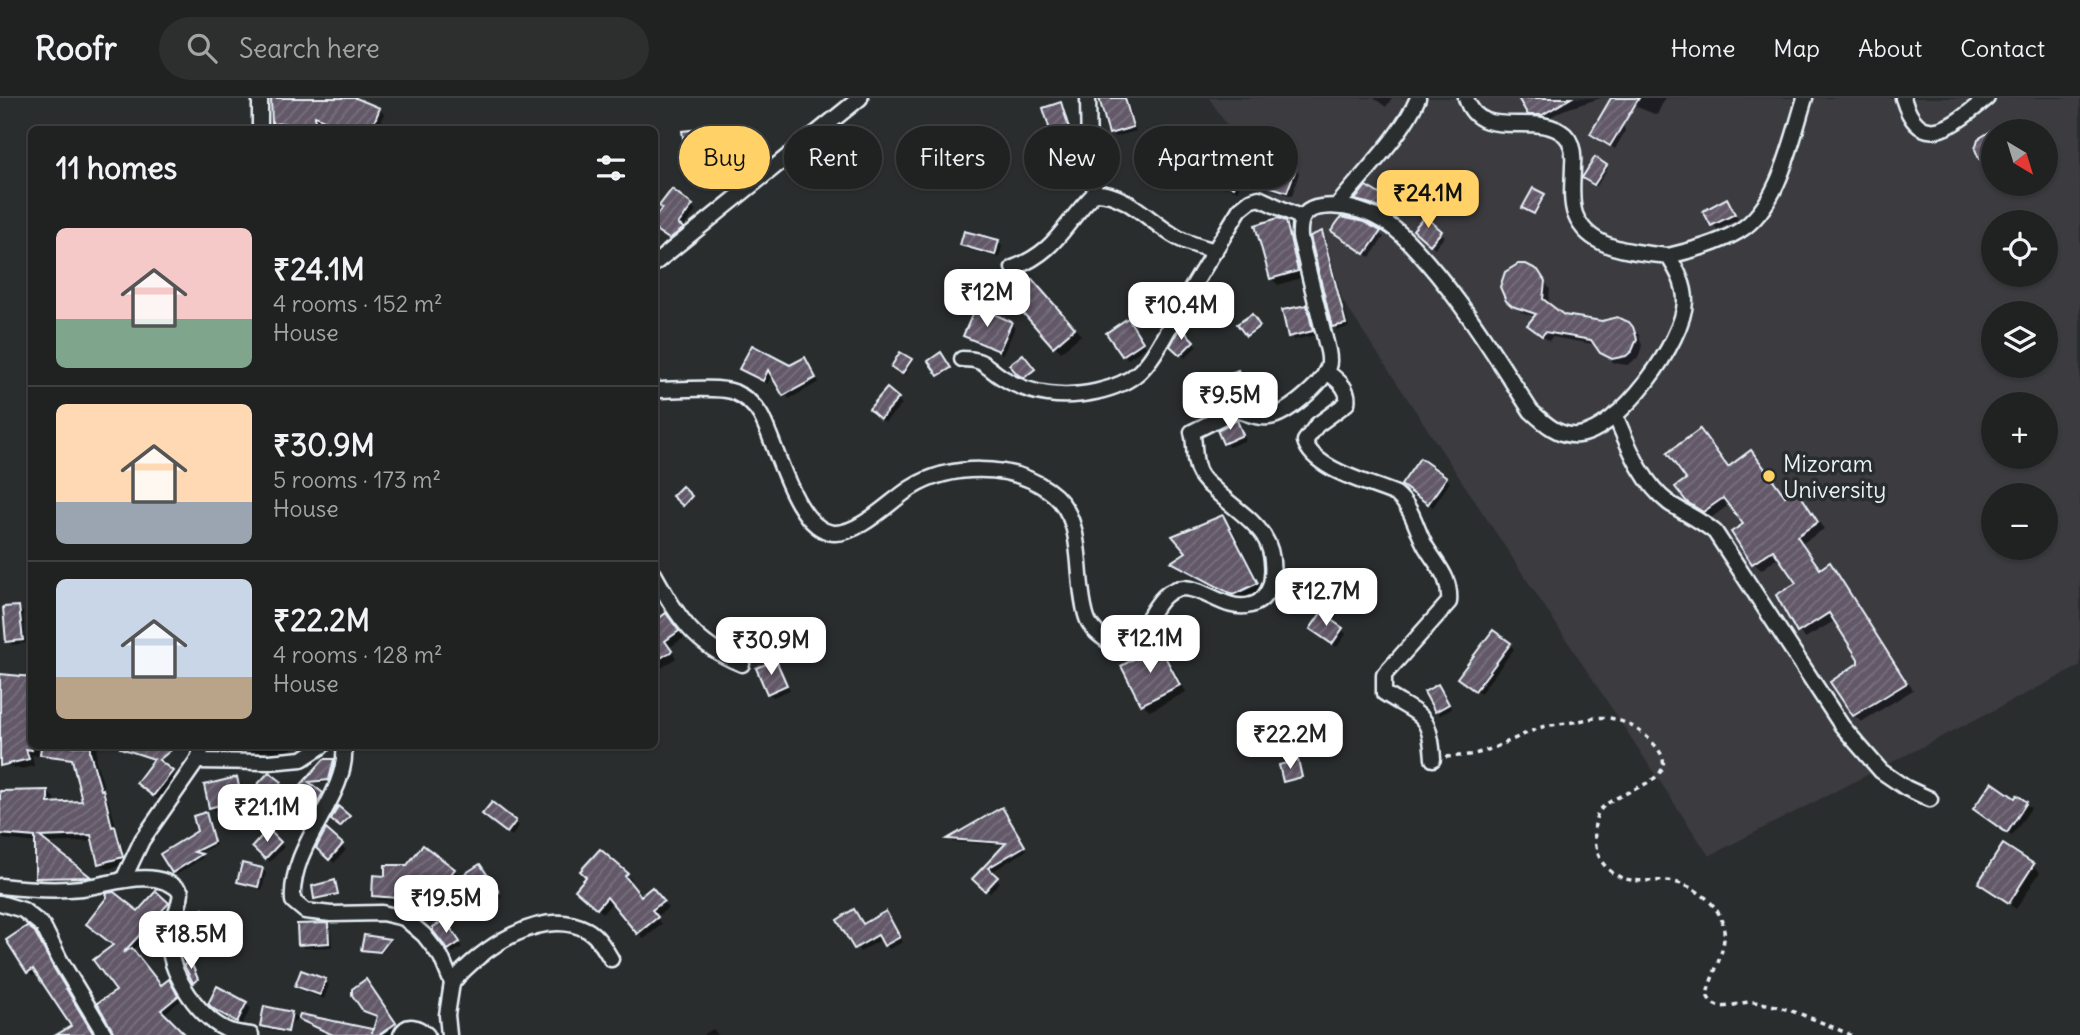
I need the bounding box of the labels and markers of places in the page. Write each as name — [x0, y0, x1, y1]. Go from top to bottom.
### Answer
pin: ₹24.1M — [1371, 170, 1485, 230]
pin: ₹12M — [946, 270, 1028, 329]
pin: ₹10.4M — [1124, 282, 1238, 342]
pin: ₹9.5M — [1181, 372, 1279, 432]
place label: Mizoram University — [1783, 449, 1886, 504]
marker: Mizoram University — [1761, 468, 1777, 484]
pin: ₹12.7M — [1269, 568, 1383, 628]
pin: ₹12.1M — [1093, 616, 1207, 675]
pin: ₹30.9M — [714, 618, 828, 677]
pin: ₹22.2M — [1233, 712, 1347, 771]
pin: ₹21.1M — [210, 784, 324, 844]
pin: ₹19.5M — [389, 876, 503, 935]
pin: ₹18.5M — [134, 912, 248, 971]

